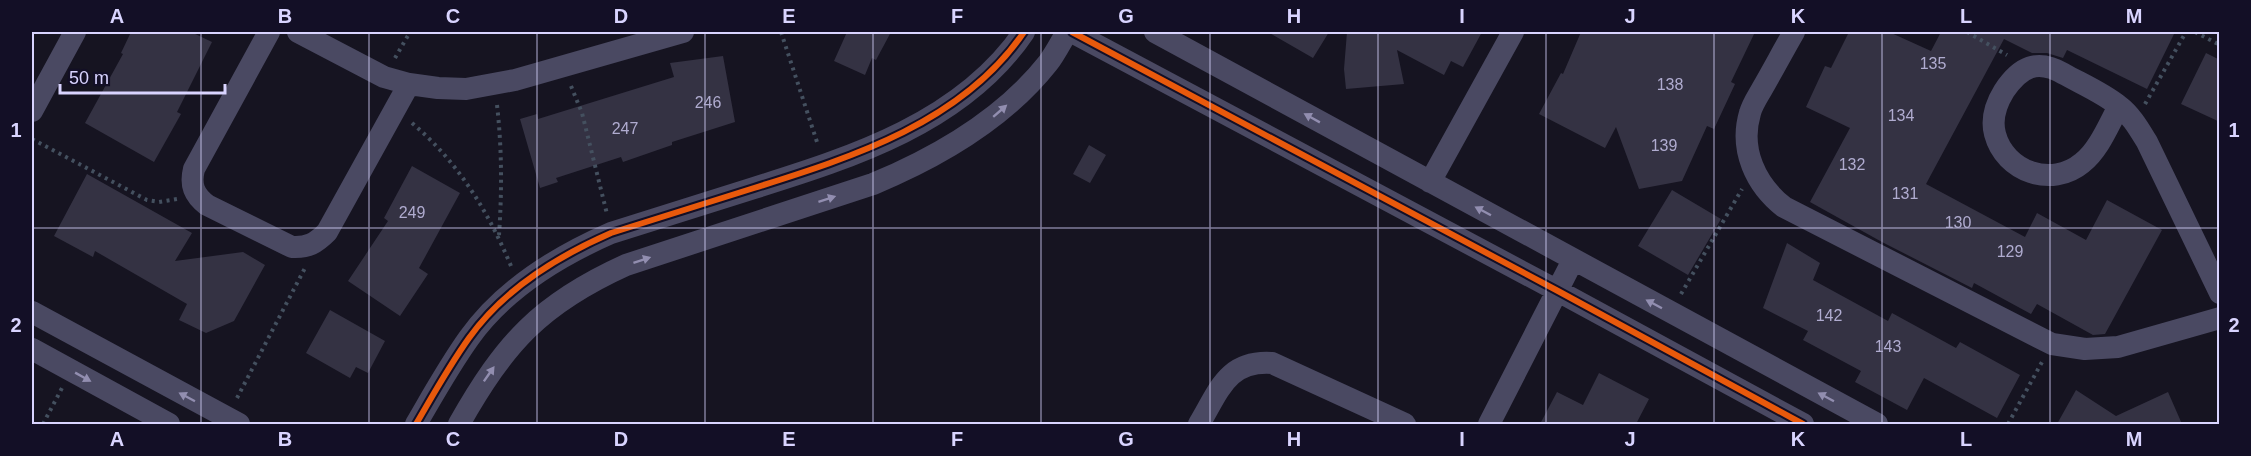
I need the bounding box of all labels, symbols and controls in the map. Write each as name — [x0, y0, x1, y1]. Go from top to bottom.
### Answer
text: A — [110, 5, 124, 27]
text: B — [278, 5, 292, 27]
text: C — [446, 5, 460, 27]
text: D — [614, 5, 628, 27]
text: E — [782, 5, 796, 27]
text: F — [951, 5, 963, 27]
text: G — [1118, 5, 1134, 27]
text: H — [1287, 5, 1301, 27]
text: I — [1459, 5, 1465, 27]
text: J — [1624, 5, 1636, 27]
text: K — [1791, 5, 1806, 27]
text: L — [1960, 5, 1972, 27]
text: M — [2126, 5, 2142, 27]
house number: 135 — [1920, 55, 1946, 72]
scale bar — [60, 57, 225, 95]
text: 50 m — [69, 68, 109, 88]
house number: 138 — [1657, 76, 1683, 93]
house number: 246 — [695, 94, 721, 111]
one-way arrow — [992, 105, 1007, 118]
house number: 134 — [1888, 107, 1914, 124]
one-way arrow — [1303, 113, 1320, 123]
text: 1 — [10, 119, 22, 141]
text: 1 — [2228, 119, 2240, 141]
house number: 247 — [612, 120, 638, 137]
house number: 139 — [1651, 137, 1677, 154]
house number: 132 — [1839, 156, 1865, 173]
house number: 131 — [1892, 185, 1918, 202]
one-way arrow — [818, 194, 836, 203]
house number: 249 — [399, 204, 425, 221]
one-way arrow — [1474, 206, 1491, 216]
house number: 130 — [1945, 214, 1971, 231]
house number: 129 — [1997, 243, 2023, 260]
one-way arrow — [633, 254, 651, 264]
one-way arrow — [1645, 299, 1662, 309]
house number: 142 — [1816, 307, 1842, 324]
text: 2 — [10, 314, 22, 336]
text: 2 — [2228, 314, 2240, 336]
house number: 143 — [1875, 338, 1901, 355]
one-way arrow — [483, 367, 495, 383]
one-way arrow — [75, 372, 92, 382]
one-way arrow — [178, 392, 195, 402]
one-way arrow — [1817, 392, 1834, 402]
text: A — [110, 428, 124, 450]
text: B — [278, 428, 292, 450]
text: C — [446, 428, 460, 450]
text: D — [614, 428, 628, 450]
text: E — [782, 428, 796, 450]
text: F — [951, 428, 963, 450]
text: G — [1118, 428, 1134, 450]
text: H — [1287, 428, 1301, 450]
text: I — [1459, 428, 1465, 450]
text: J — [1624, 428, 1636, 450]
text: K — [1791, 428, 1806, 450]
text: L — [1960, 428, 1972, 450]
text: M — [2126, 428, 2142, 450]

